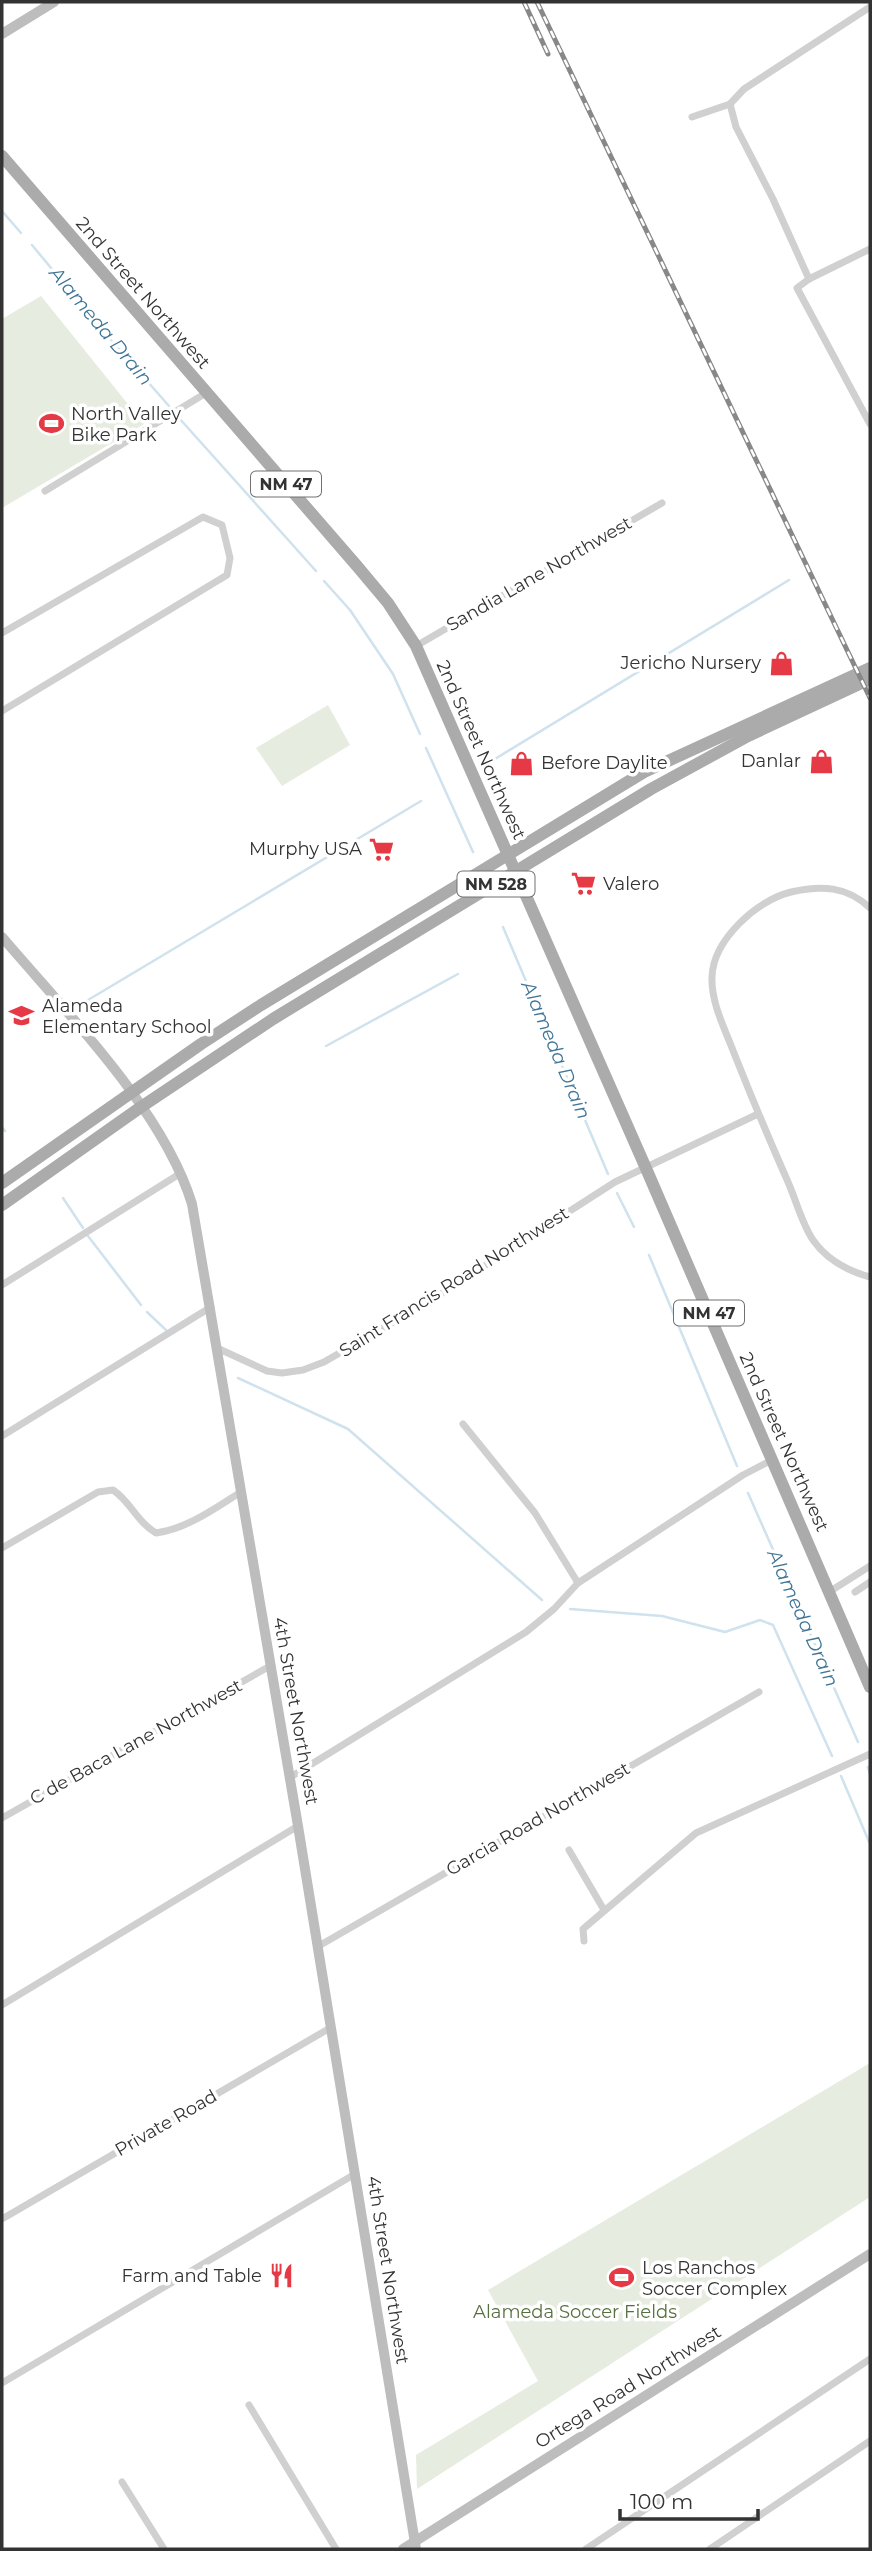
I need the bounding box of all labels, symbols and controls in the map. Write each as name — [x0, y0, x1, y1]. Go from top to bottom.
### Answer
street label: 2nd Street Northwest — [71, 213, 215, 373]
water label: Alameda Drain — [44, 261, 157, 390]
place label: North Valley Bike Park — [71, 403, 181, 446]
sports icon: North Valley Bike Park — [37, 410, 65, 438]
road number: NM 47 — [251, 471, 321, 496]
street label: Sandia Lane Northwest — [442, 512, 636, 636]
shop icon: Jericho Nursery — [767, 649, 795, 677]
place label: Jericho Nursery — [620, 652, 761, 674]
street label: 2nd Street Northwest — [432, 657, 530, 843]
shop icon: Danlar — [807, 747, 835, 775]
shop icon: Before Daylite — [507, 749, 535, 777]
place label: Danlar — [741, 750, 801, 772]
place label: Before Daylite — [541, 752, 668, 774]
supermarket icon: Murphy USA — [368, 835, 396, 863]
place label: Murphy USA — [249, 838, 362, 860]
supermarket icon: Valero — [569, 870, 597, 898]
road number: NM 528 — [458, 872, 534, 897]
place label: Valero — [603, 873, 659, 895]
water label: Alameda Drain — [516, 977, 595, 1123]
place label: Alameda Elementary School — [42, 995, 212, 1038]
school or university icon: Alameda Elementary School — [8, 1002, 36, 1030]
street label: Saint Francis Road Northwest — [335, 1202, 573, 1362]
road number: NM 47 — [674, 1301, 744, 1326]
street label: 2nd Street Northwest — [735, 1349, 833, 1535]
water label: Alameda Drain — [762, 1545, 844, 1690]
street label: 4th Street Northwest — [269, 1615, 323, 1807]
street label: C de Baca Lane Northwest — [26, 1674, 246, 1810]
street label: Garcia Road Northwest — [442, 1757, 634, 1881]
street label: Private Road — [111, 2085, 221, 2161]
street label: 4th Street Northwest — [362, 2174, 414, 2366]
place label: Los Ranchos Soccer Complex — [642, 2257, 787, 2300]
restaurant icon: Farm and Table — [268, 2262, 296, 2290]
sports icon: Los Ranchos Soccer Complex — [608, 2264, 636, 2292]
place label: Farm and Table — [121, 2265, 262, 2287]
park label: Alameda Soccer Fields — [473, 2301, 677, 2323]
street label: Ortega Road Northwest — [531, 2321, 725, 2453]
scale bar — [620, 2478, 758, 2522]
text: 100 m — [630, 2489, 693, 2514]

